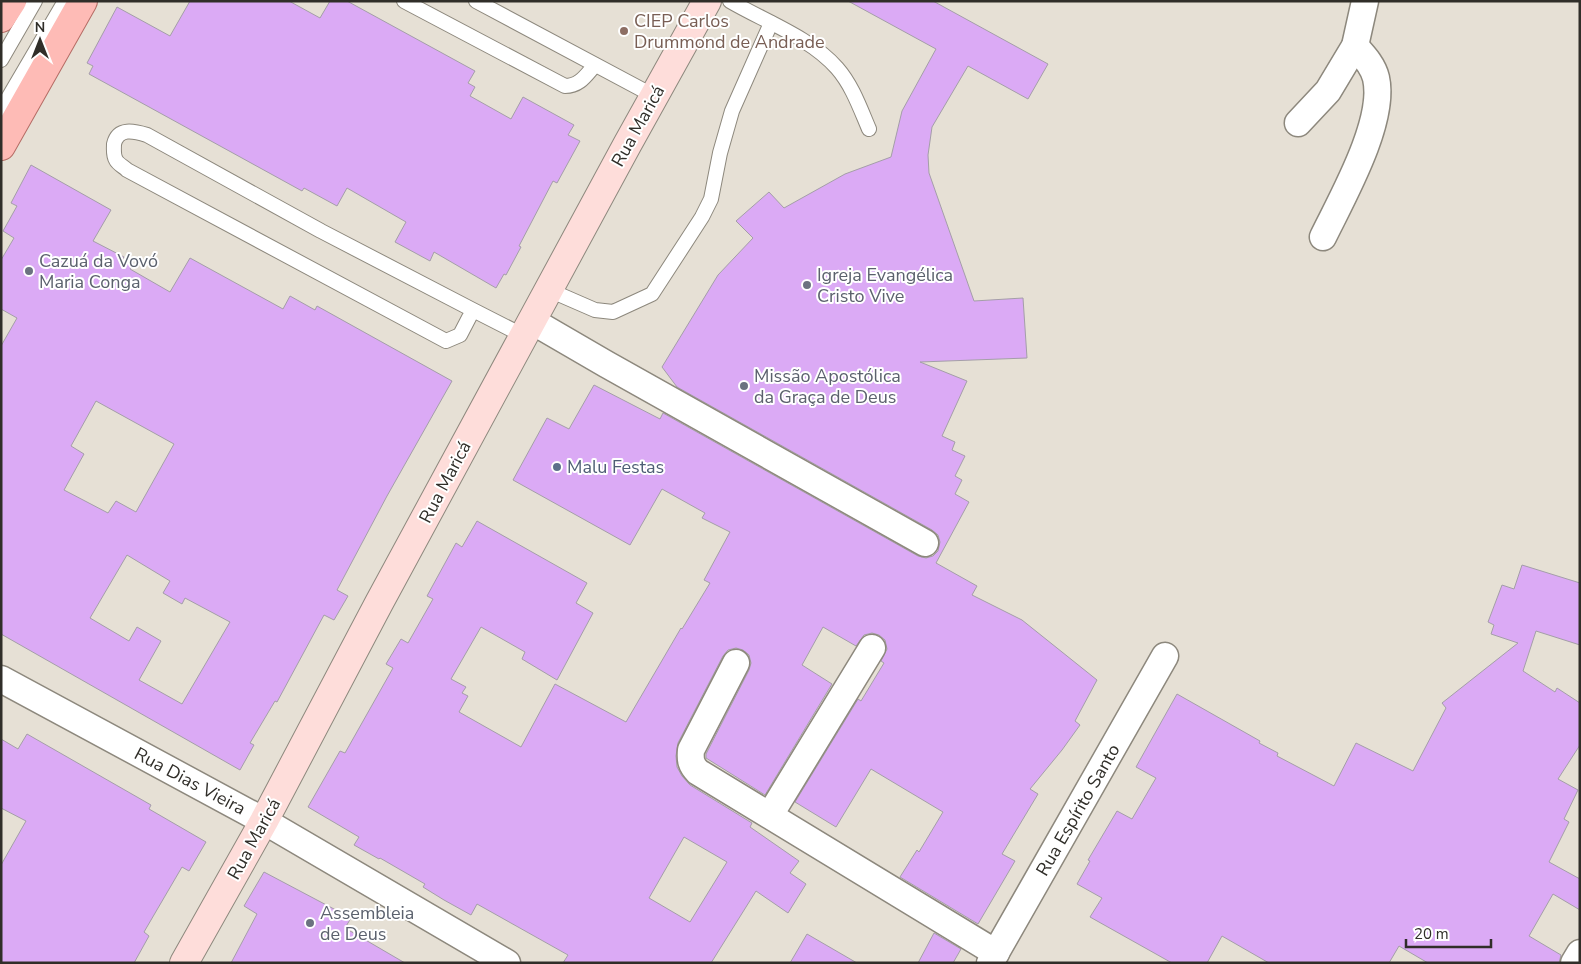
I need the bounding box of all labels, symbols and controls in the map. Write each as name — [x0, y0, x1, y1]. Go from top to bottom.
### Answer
place label: CIEP Carlos Drummond de Andrade — [634, 9, 825, 54]
north arrow — [15, 15, 65, 65]
text: N — [35, 18, 45, 37]
marker: CIEP Carlos Drummond de Andrade — [618, 25, 630, 37]
street label: Rua Maricá — [606, 81, 670, 171]
place label: Cazuá da Vovó Maria Conga — [39, 249, 158, 294]
place label: Igreja Evangélica Cristo Vive — [817, 263, 953, 308]
marker: Cazuá da Vovó Maria Conga — [23, 265, 35, 277]
marker: Igreja Evangélica Cristo Vive — [801, 279, 813, 291]
place label: Missão Apostólica da Graça de Deus — [754, 364, 901, 409]
marker: Missão Apostólica da Graça de Deus — [738, 380, 750, 392]
street label: Rua Maricá — [413, 437, 477, 527]
place label: Malu Festas — [567, 455, 664, 479]
marker: Malu Festas — [551, 461, 563, 473]
street label: Rua Espírito Santo — [1030, 740, 1126, 880]
street label: Rua Dias Vieira — [130, 742, 250, 820]
street label: Rua Maricá — [222, 794, 286, 884]
place label: Assembleia de Deus — [320, 901, 414, 946]
scale bar — [1406, 916, 1491, 948]
marker: Assembleia de Deus — [304, 917, 316, 929]
text: 20 m — [1414, 924, 1449, 944]

